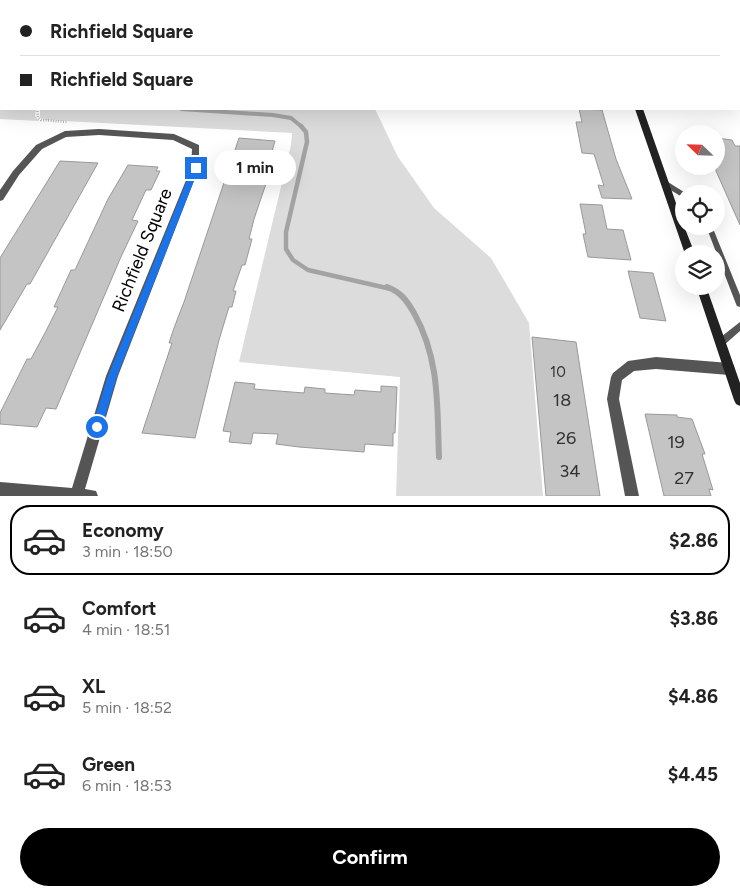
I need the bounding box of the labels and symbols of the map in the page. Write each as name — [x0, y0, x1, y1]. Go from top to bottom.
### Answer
north arrow — [675, 125, 725, 175]
callout: 1 min — [214, 150, 296, 186]
route end — [185, 157, 207, 179]
street label: Richfield Square — [107, 185, 177, 315]
house number: 10 — [550, 363, 566, 381]
house number: 18 — [553, 389, 571, 411]
route start — [86, 416, 108, 438]
house number: 26 — [556, 427, 576, 449]
house number: 19 — [667, 431, 685, 453]
house number: 34 — [560, 460, 580, 482]
house number: 27 — [674, 467, 694, 489]

